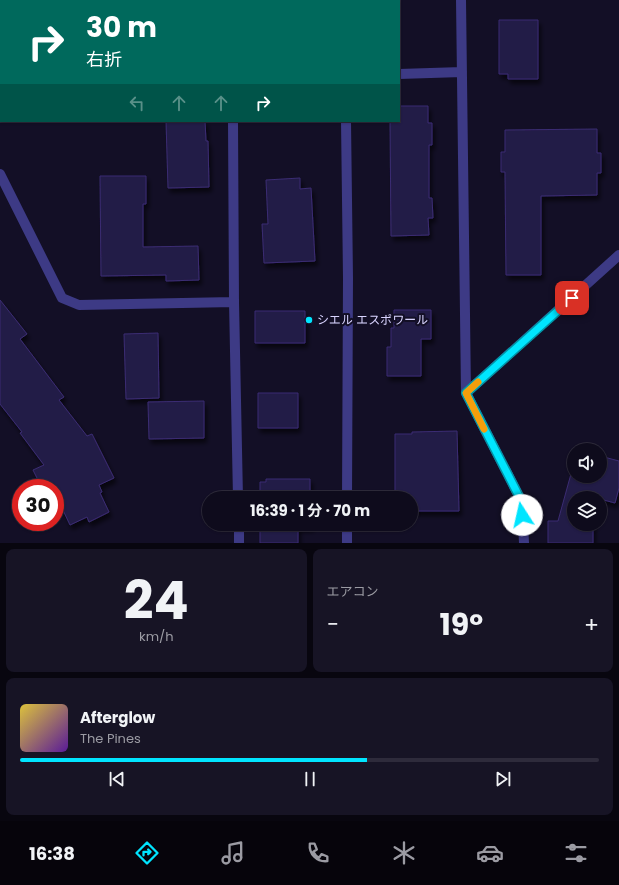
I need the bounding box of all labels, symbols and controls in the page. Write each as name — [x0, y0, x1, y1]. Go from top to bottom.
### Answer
text: 30 m — [86, 8, 157, 47]
icon: right — [20, 16, 72, 68]
text: 右折 — [86, 47, 122, 72]
icon: left — [126, 92, 148, 114]
icon: ahead — [168, 92, 190, 114]
icon: ahead — [210, 92, 232, 114]
icon: right — [252, 92, 274, 114]
pin — [555, 281, 589, 315]
icon: arrive — [561, 287, 583, 309]
place label: シエル エスポワール — [317, 311, 428, 328]
marker: シエル エスポワール — [304, 315, 314, 325]
map controls — [567, 443, 607, 531]
button: sound — [567, 443, 607, 483]
speed limit sign: 30 — [12, 479, 64, 531]
button: layers — [567, 491, 607, 531]
position arrow — [501, 494, 543, 536]
text: 16:39 · 1 分 · 70 m — [250, 500, 370, 521]
text: 24 — [124, 564, 189, 637]
text: エアコン — [327, 582, 379, 601]
text: 19° — [439, 603, 483, 646]
text: − — [327, 609, 339, 640]
text: + — [584, 609, 599, 640]
text: km/h — [139, 627, 174, 646]
text: Afterglow — [80, 707, 155, 728]
text: The Pines — [80, 729, 141, 748]
icon: previous — [106, 768, 128, 790]
icon: pause — [299, 768, 321, 790]
icon: next — [492, 768, 514, 790]
icon: directions — [133, 839, 161, 867]
icon: music — [219, 839, 247, 867]
icon: phone — [304, 839, 332, 867]
icon: climate — [390, 839, 418, 867]
icon: car — [476, 839, 504, 867]
icon: filters — [562, 839, 590, 867]
text: 16:38 — [29, 841, 75, 866]

